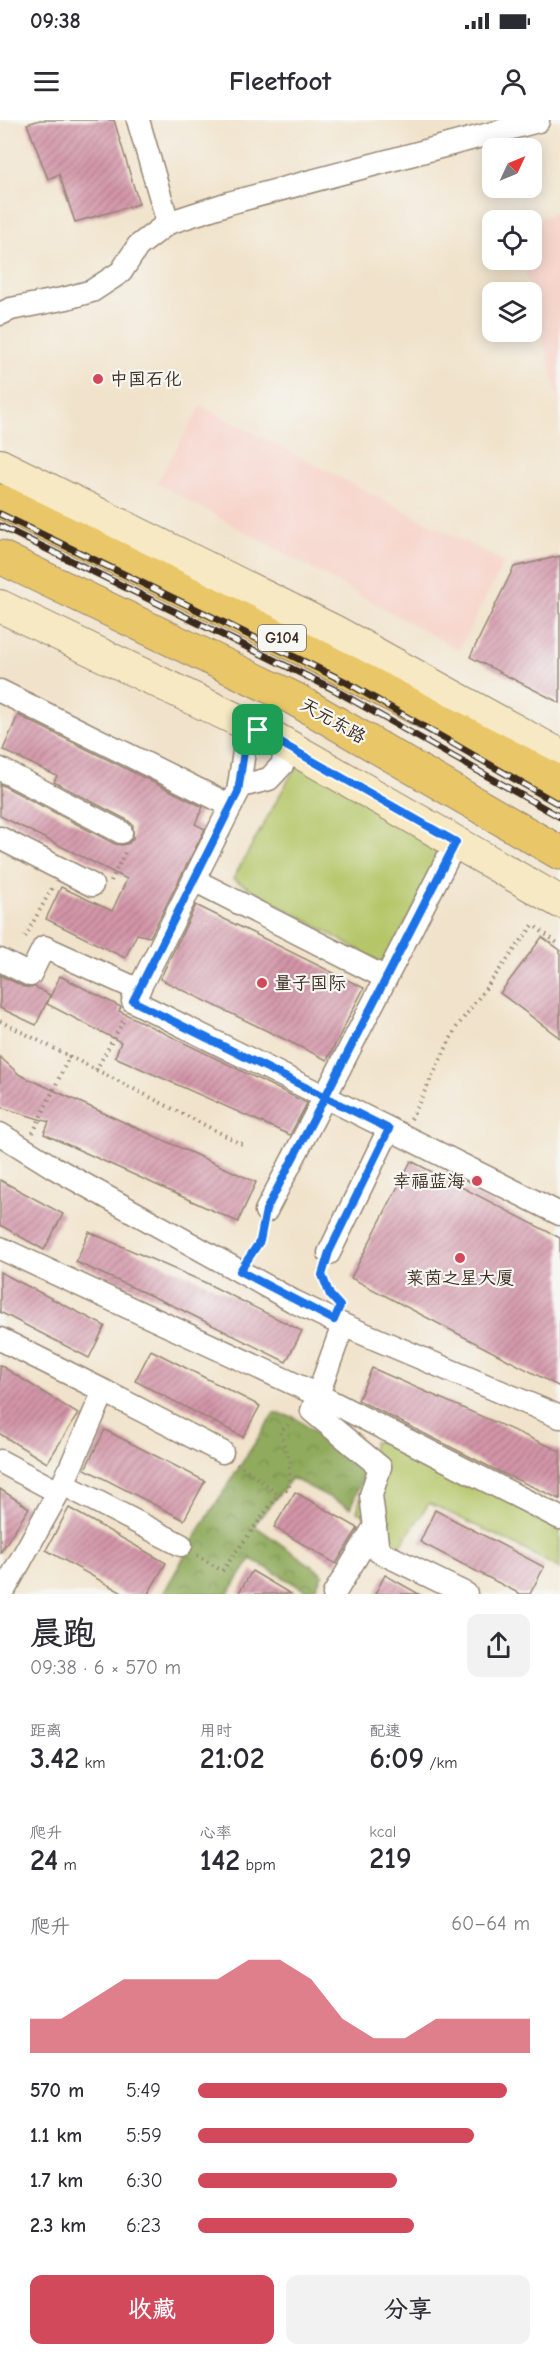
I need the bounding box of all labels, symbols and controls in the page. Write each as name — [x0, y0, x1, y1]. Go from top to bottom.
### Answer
text: 09:38 — [30, 8, 81, 34]
icon: menu — [30, 65, 63, 98]
icon: person — [497, 65, 530, 98]
text: Fleetfoot — [229, 66, 331, 97]
north arrow — [482, 138, 542, 198]
map controls — [482, 138, 542, 342]
button: locate — [482, 210, 542, 270]
button: layers — [482, 282, 542, 342]
place label: 中国石化 — [110, 369, 182, 390]
marker: 中国石化 — [91, 372, 105, 386]
road number: G104 — [258, 625, 306, 651]
street label: 天元东路 — [297, 694, 369, 748]
pin — [232, 704, 283, 755]
icon: arrive — [241, 713, 274, 746]
place label: 量子国际 — [274, 973, 346, 994]
marker: 量子国际 — [255, 976, 269, 990]
place label: 幸福蓝海 — [393, 1171, 465, 1192]
marker: 幸福蓝海 — [470, 1174, 484, 1188]
marker: 莱茵之星大厦 — [453, 1251, 467, 1265]
place label: 莱茵之星大厦 — [406, 1268, 514, 1289]
text: 晨跑 — [30, 1614, 96, 1652]
button: share — [467, 1614, 530, 1677]
text: 09:38 · 6 × 570 m — [30, 1656, 181, 1679]
text: 距离 — [30, 1722, 62, 1740]
text: 用时 — [200, 1722, 232, 1740]
text: 配速 — [369, 1722, 401, 1740]
text: 3.42 — [30, 1741, 79, 1776]
text: 21:02 — [200, 1741, 265, 1776]
text: 6:09 — [369, 1741, 424, 1776]
text: km — [79, 1754, 106, 1772]
text: /km — [424, 1754, 457, 1772]
text: kcal — [369, 1823, 396, 1841]
text: 爬升 — [30, 1824, 62, 1842]
text: 心率 — [200, 1824, 232, 1842]
text: 219 — [369, 1841, 412, 1876]
text: 24 — [30, 1843, 58, 1878]
text: 142 — [200, 1843, 240, 1878]
text: m — [58, 1856, 77, 1874]
text: bpm — [240, 1856, 276, 1874]
text: 60–64 m — [451, 1912, 530, 1935]
text: 爬升 — [30, 1915, 70, 1938]
text: 570 m — [30, 2079, 84, 2102]
text: 5:49 — [126, 2079, 161, 2102]
text: 1.1 km — [30, 2124, 82, 2147]
text: 5:59 — [126, 2124, 162, 2147]
text: 1.7 km — [30, 2169, 83, 2192]
text: 6:30 — [126, 2169, 163, 2192]
text: 2.3 km — [30, 2214, 86, 2237]
text: 6:23 — [126, 2214, 161, 2237]
button: 收藏 — [30, 2275, 274, 2344]
button: 分享 — [286, 2275, 530, 2344]

